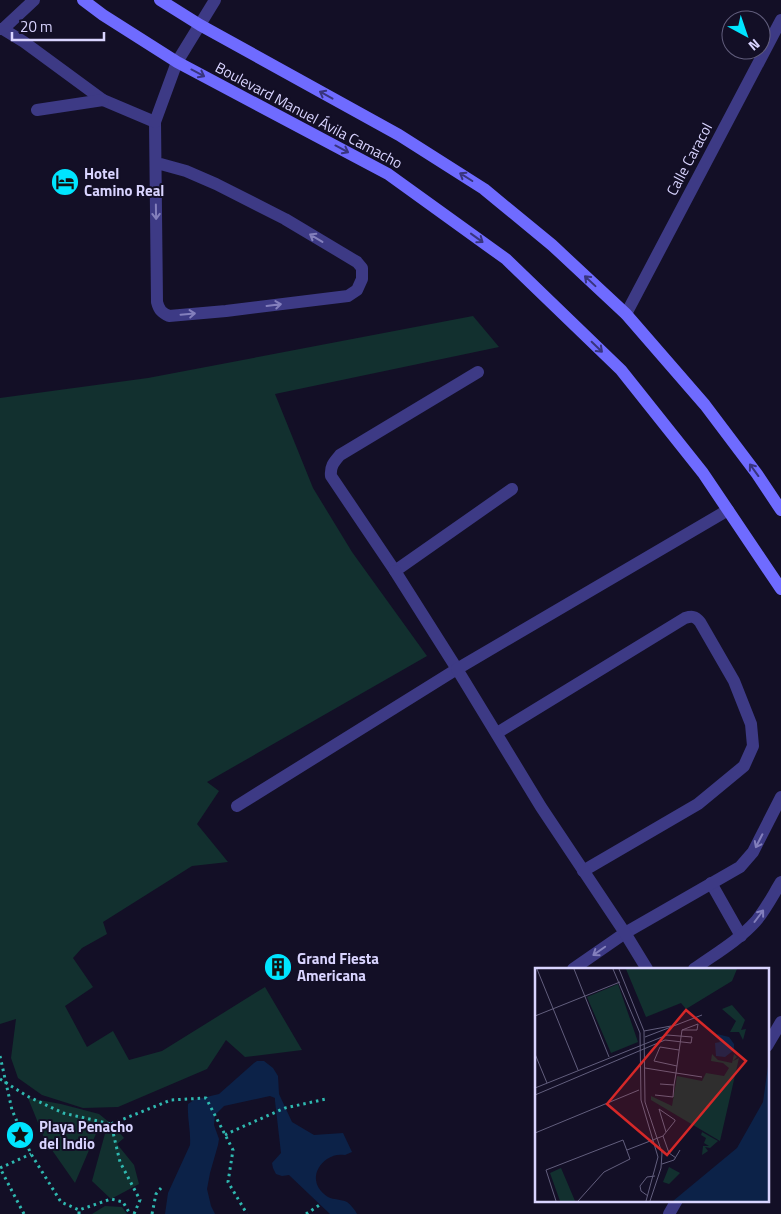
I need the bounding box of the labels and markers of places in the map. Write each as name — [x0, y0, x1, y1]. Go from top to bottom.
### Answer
place label: Hotel Camino Real — [84, 162, 164, 202]
hotel icon: Hotel Camino Real — [50, 167, 80, 197]
place label: Grand Fiesta Americana — [297, 947, 379, 987]
building icon: Grand Fiesta Americana — [263, 952, 293, 982]
place label: Playa Penacho del Indio — [39, 1115, 133, 1155]
place icon: Playa Penacho del Indio — [5, 1120, 35, 1150]

